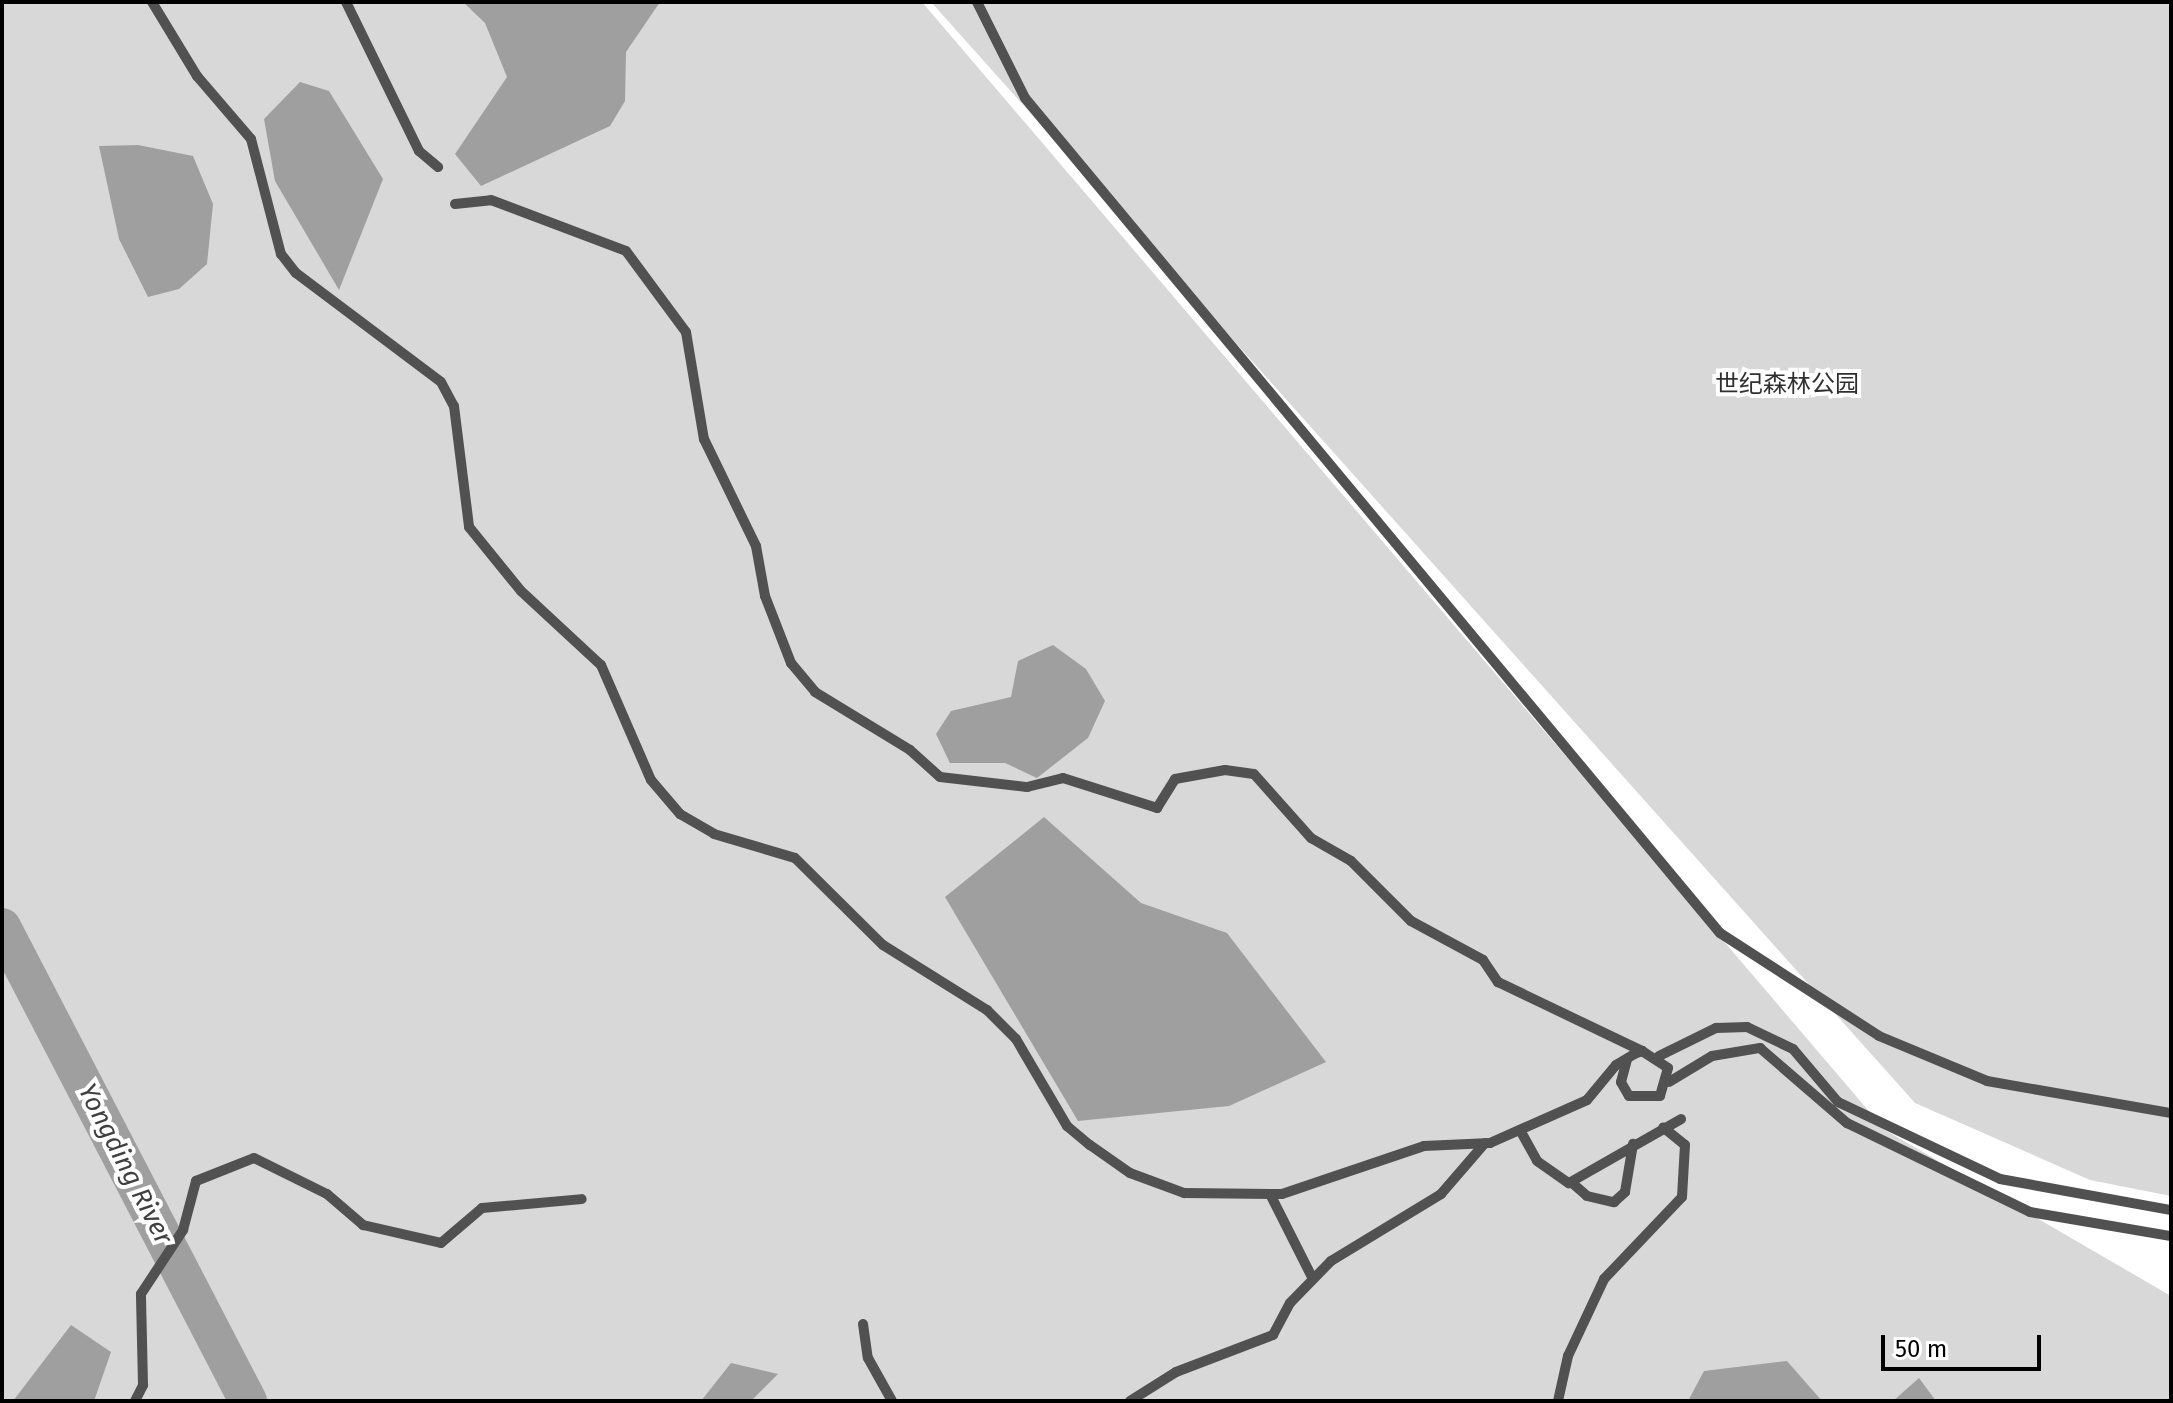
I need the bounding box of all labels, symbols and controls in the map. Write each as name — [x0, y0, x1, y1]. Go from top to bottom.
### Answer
park label: 世纪森林公园 — [1715, 371, 1859, 399]
water label: Yongding River — [71, 1079, 179, 1249]
scale bar — [1885, 1319, 2045, 1369]
text: 50 m — [1895, 1335, 1947, 1363]

